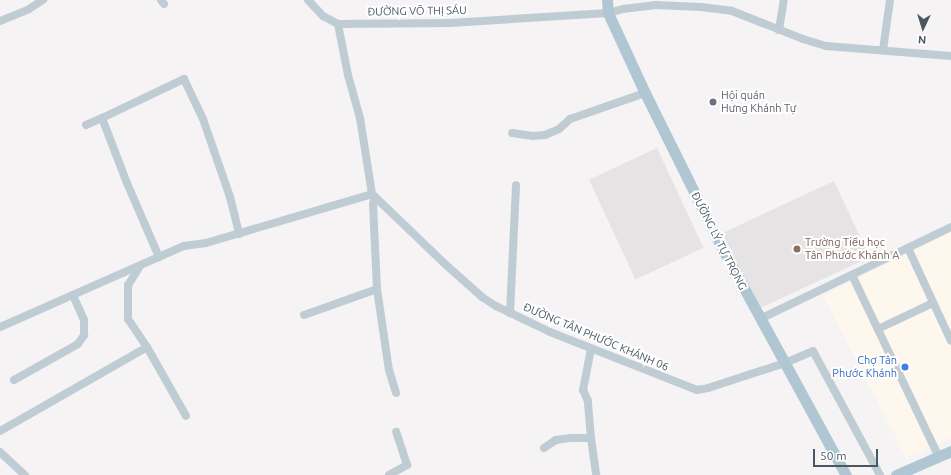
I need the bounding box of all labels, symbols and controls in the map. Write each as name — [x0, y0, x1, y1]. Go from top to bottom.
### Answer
street label: ĐƯỜNG VÕ THỊ SÁU — [367, 4, 467, 18]
north arrow — [903, 8, 943, 48]
text: N — [918, 34, 927, 46]
place label: Hội quán Hưng Khánh Tự — [721, 89, 796, 115]
marker: Hội quán Hưng Khánh Tự — [708, 97, 718, 107]
street label: ĐƯỜNG LÝ TỰ TRỌNG — [689, 190, 749, 292]
place label: Trường Tiểu học Tân Phước Khánh A — [805, 236, 899, 262]
marker: Trường Tiểu học Tân Phước Khánh A — [792, 244, 802, 254]
street label: ĐƯỜNG TÂN PHƯỚC KHÁNH 06 — [521, 300, 671, 374]
place label: Chợ Tân Phước Khánh — [832, 354, 897, 380]
marker: Chợ Tân Phước Khánh — [900, 362, 910, 372]
scale bar — [815, 441, 880, 467]
text: 50 m — [820, 449, 847, 462]

